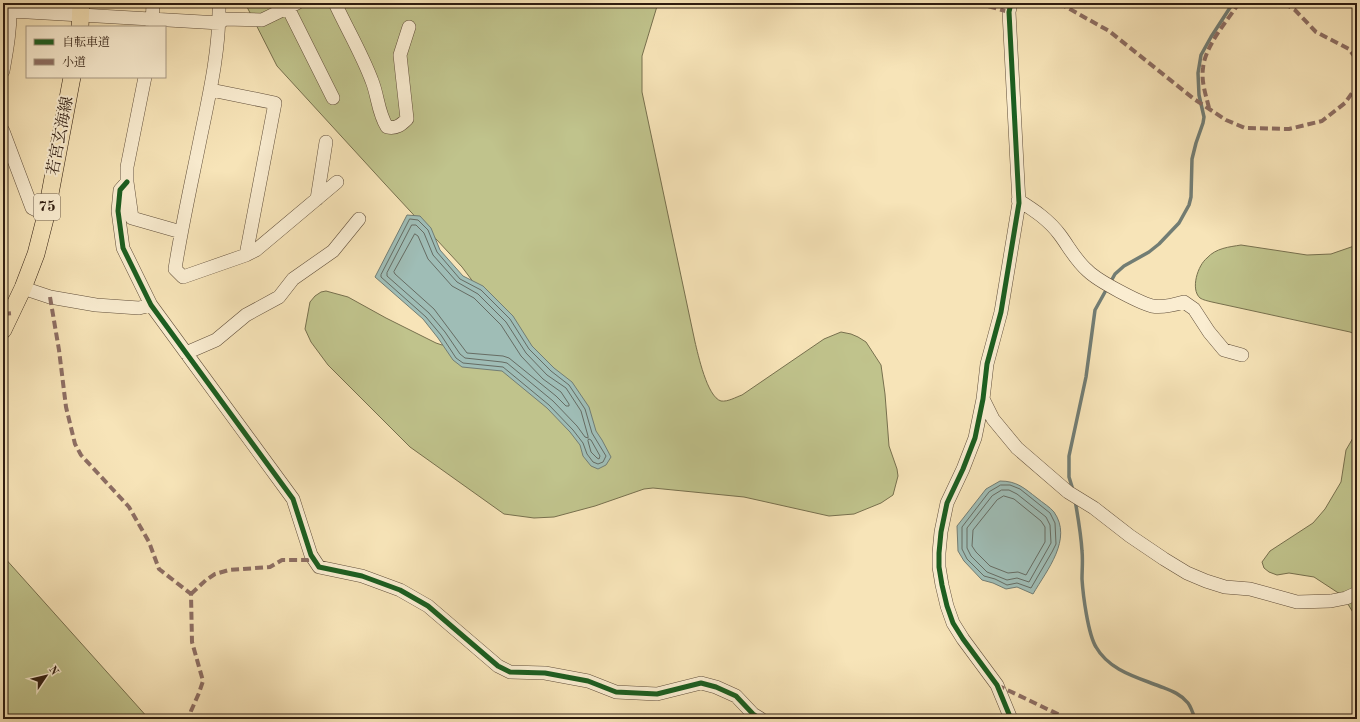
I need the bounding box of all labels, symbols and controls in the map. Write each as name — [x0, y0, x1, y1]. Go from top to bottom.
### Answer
legend — [26, 26, 166, 78]
text: 自転車道 — [62, 35, 110, 49]
text: 小道 — [62, 55, 86, 69]
street label: 若宮玄海線 — [44, 95, 76, 177]
road number: 75 — [34, 194, 60, 220]
north arrow — [26, 656, 66, 696]
text: N — [46, 665, 60, 678]

